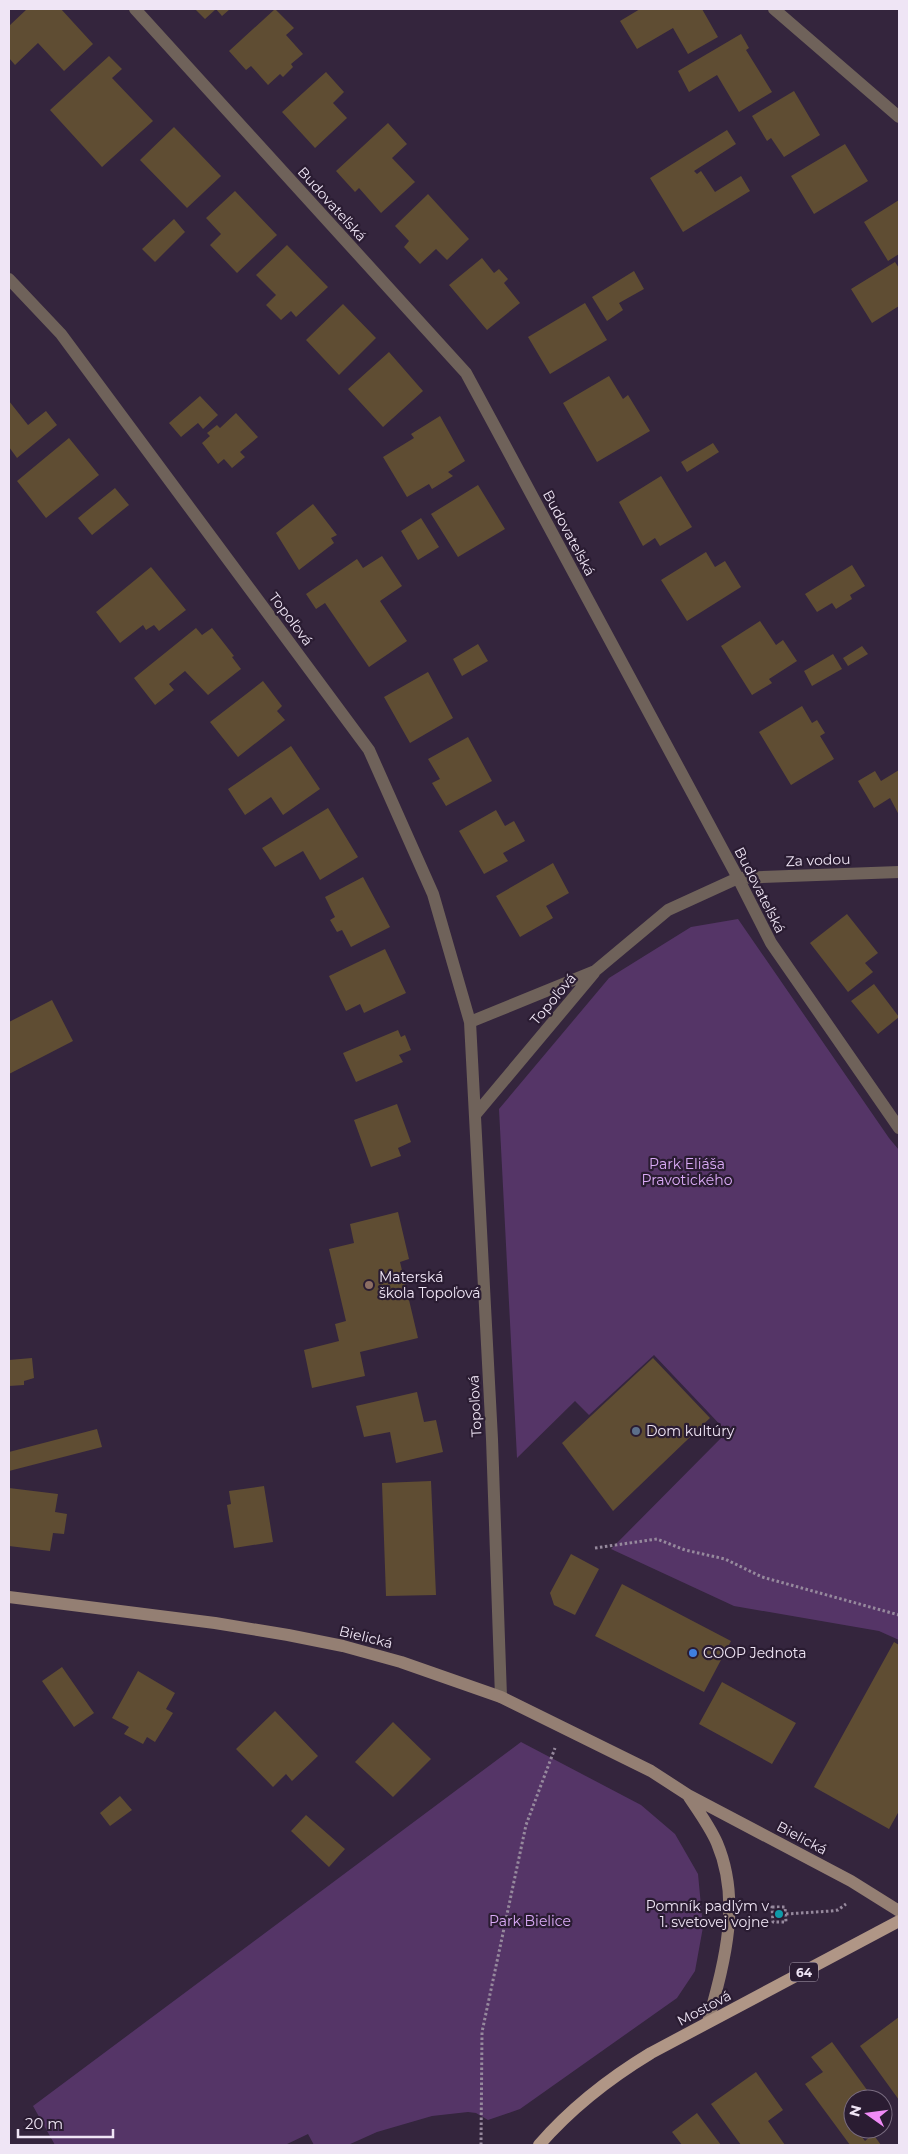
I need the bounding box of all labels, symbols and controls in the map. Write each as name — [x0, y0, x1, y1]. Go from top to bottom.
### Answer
street label: Budovateľská — [294, 163, 370, 245]
street label: Budovateľská — [539, 487, 599, 579]
street label: Topoľová — [265, 589, 317, 649]
street label: Budovateľská — [731, 844, 789, 936]
street label: Za vodou — [785, 850, 851, 870]
street label: Topoľová — [526, 969, 580, 1029]
park label: Park Eliáša Pravotického — [641, 1155, 733, 1189]
place label: Materská škola Topoľová — [379, 1268, 481, 1302]
marker: Materská škola Topoľová — [363, 1279, 375, 1291]
street label: Topoľová — [464, 1374, 486, 1438]
place label: Dom kultúry — [646, 1422, 735, 1440]
marker: Dom kultúry — [630, 1425, 642, 1437]
street label: Bielická — [337, 1622, 395, 1652]
place label: COOP Jednota — [703, 1644, 807, 1662]
marker: COOP Jednota — [687, 1647, 699, 1659]
street label: Bielická — [774, 1817, 830, 1859]
place label: Pomník padlým v 1. svetovej vojne — [646, 1897, 769, 1931]
marker: Pomník padlým v 1. svetovej vojne — [773, 1908, 785, 1920]
park label: Park Bielice — [489, 1912, 571, 1930]
road number: 64 — [790, 1962, 818, 1981]
street label: Mostová — [674, 1986, 734, 2030]
north arrow — [843, 2089, 893, 2139]
text: N — [845, 2103, 865, 2119]
scale bar — [18, 2106, 112, 2138]
text: 20 m — [25, 2114, 63, 2133]

